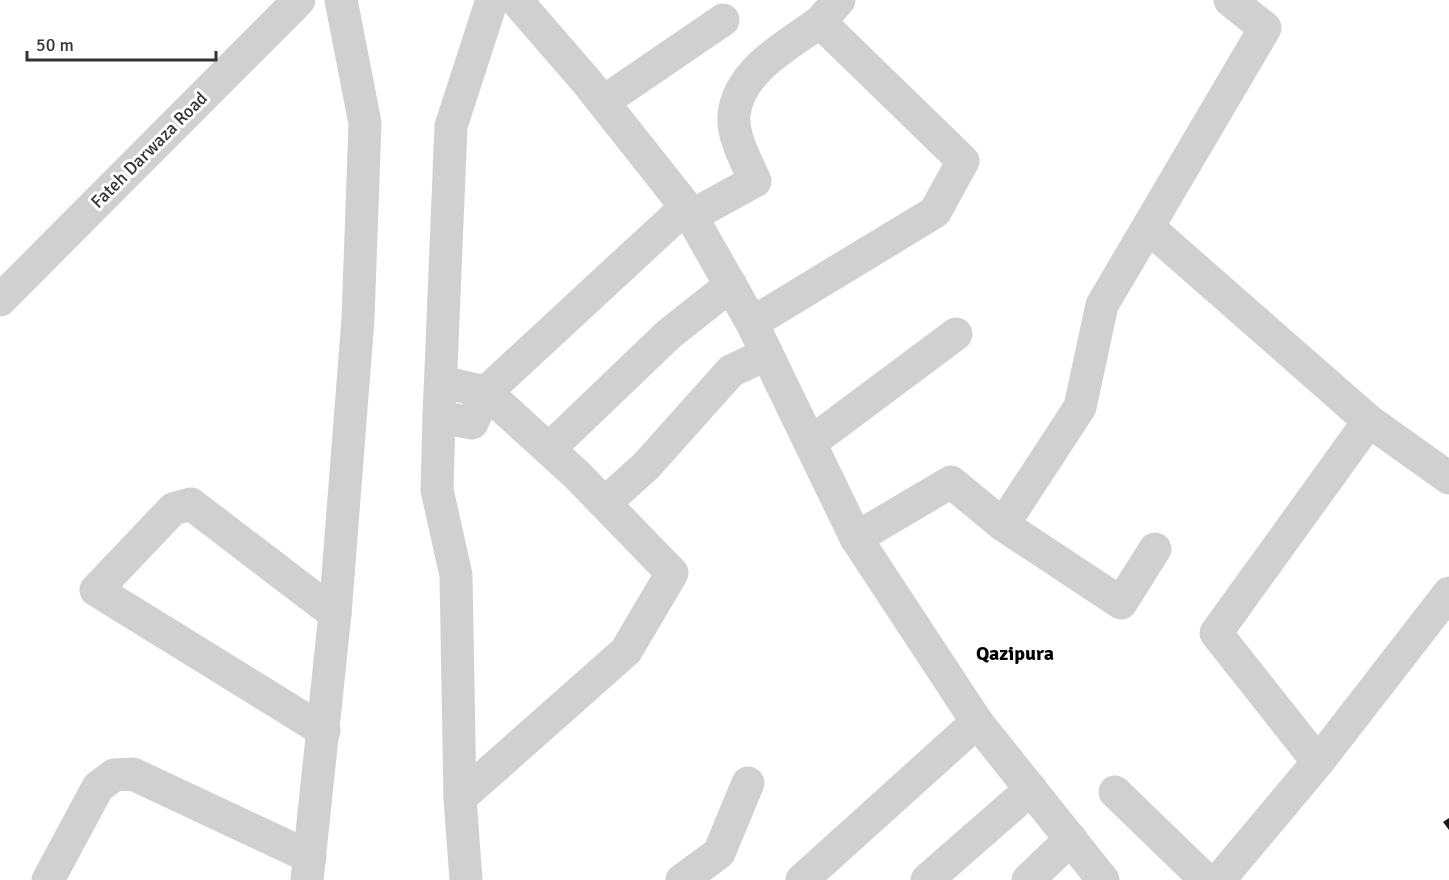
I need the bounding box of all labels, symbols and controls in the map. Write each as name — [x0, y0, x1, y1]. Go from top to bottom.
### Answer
scale bar — [27, 24, 216, 62]
text: 50 m — [36, 34, 74, 56]
street label: Fateh Darwaza Road — [86, 87, 212, 213]
district label: Qazipura — [976, 641, 1054, 666]

